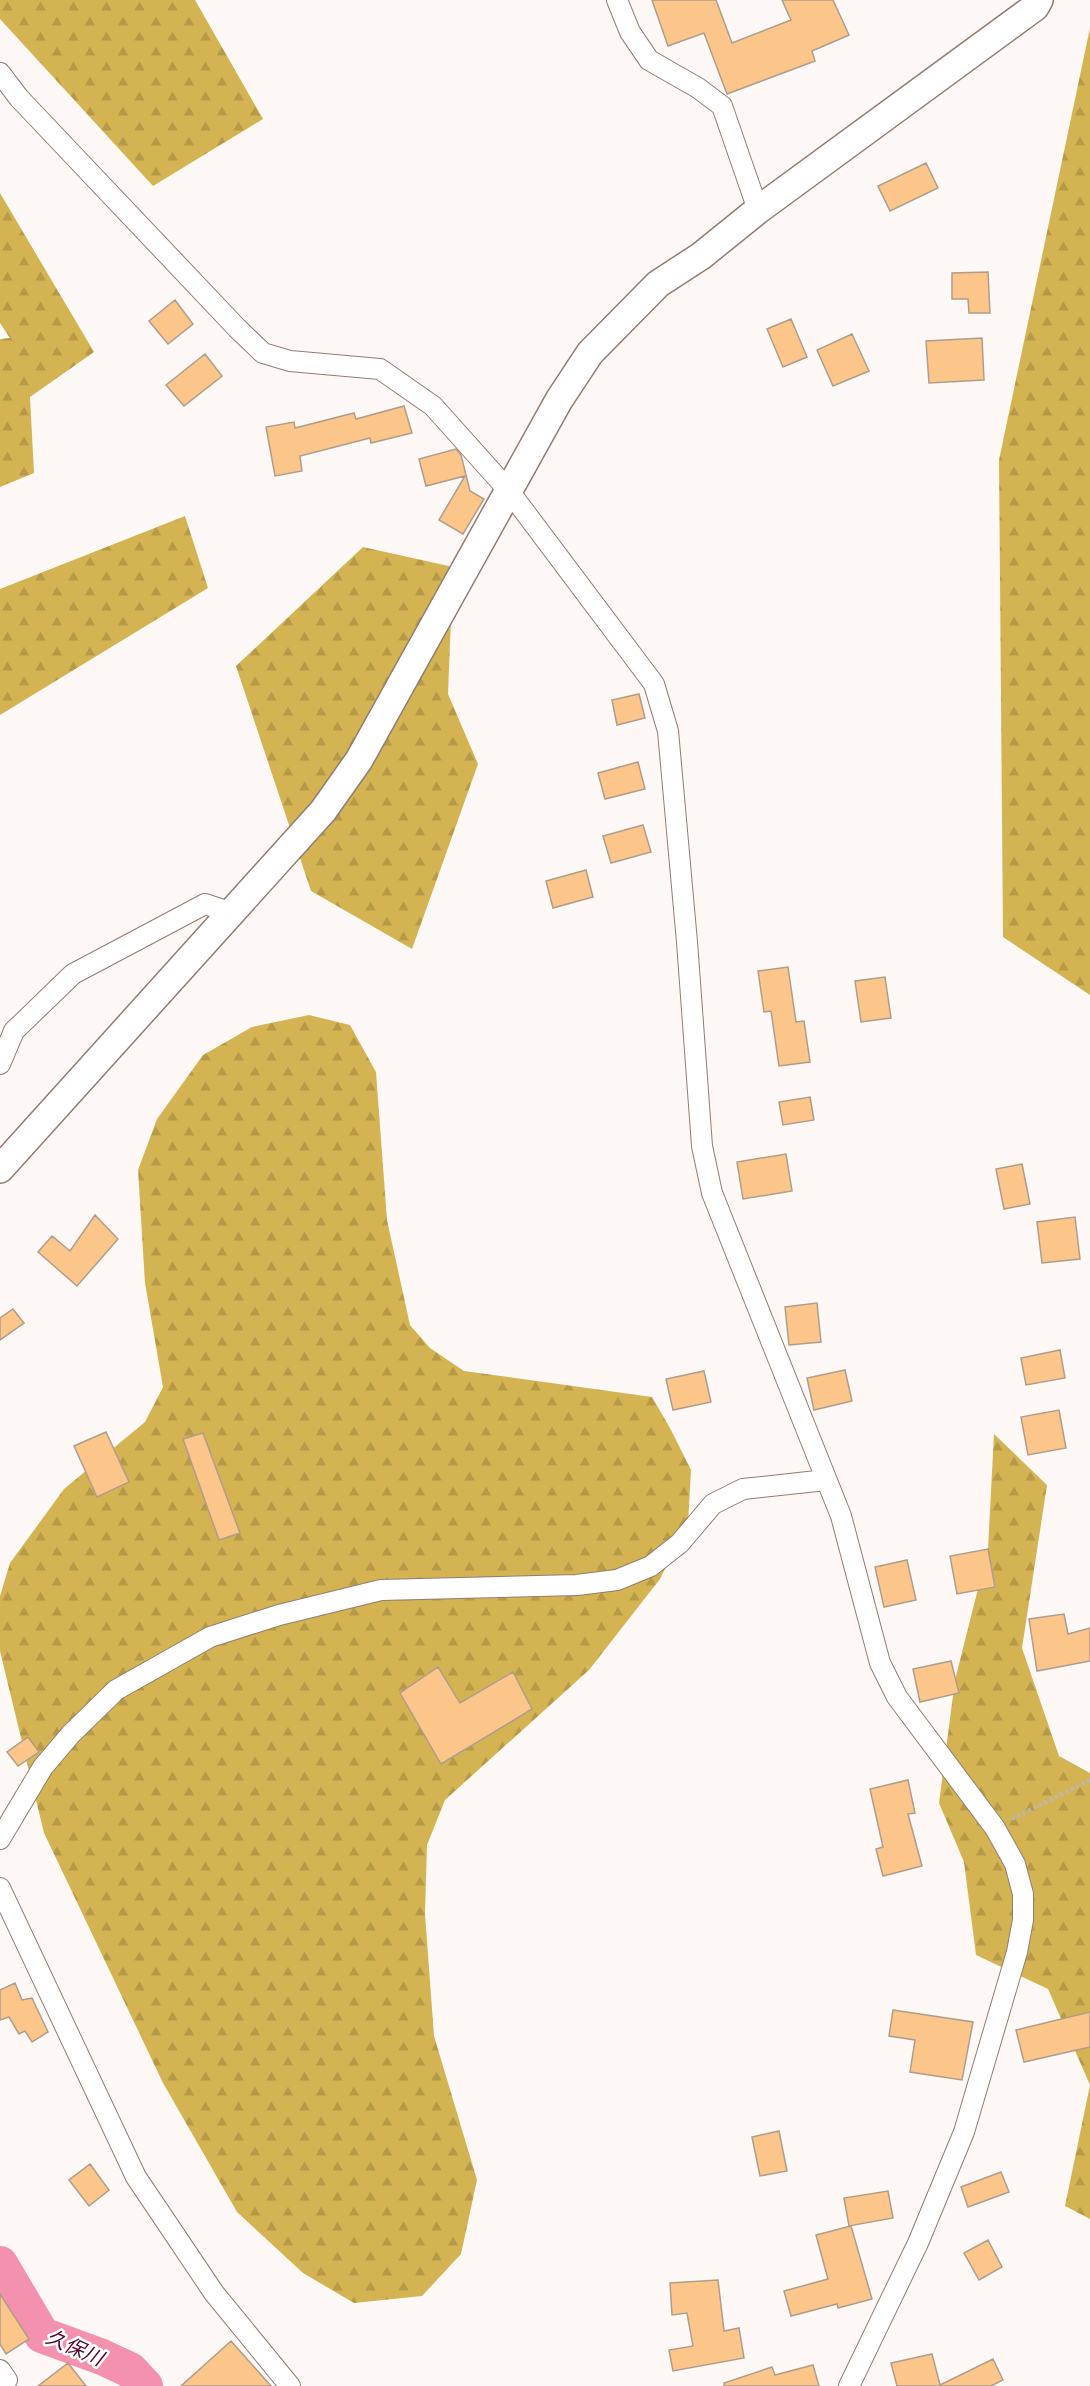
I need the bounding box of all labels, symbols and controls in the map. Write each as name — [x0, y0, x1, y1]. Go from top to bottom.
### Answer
water label: 久保川 — [42, 2322, 110, 2372]

